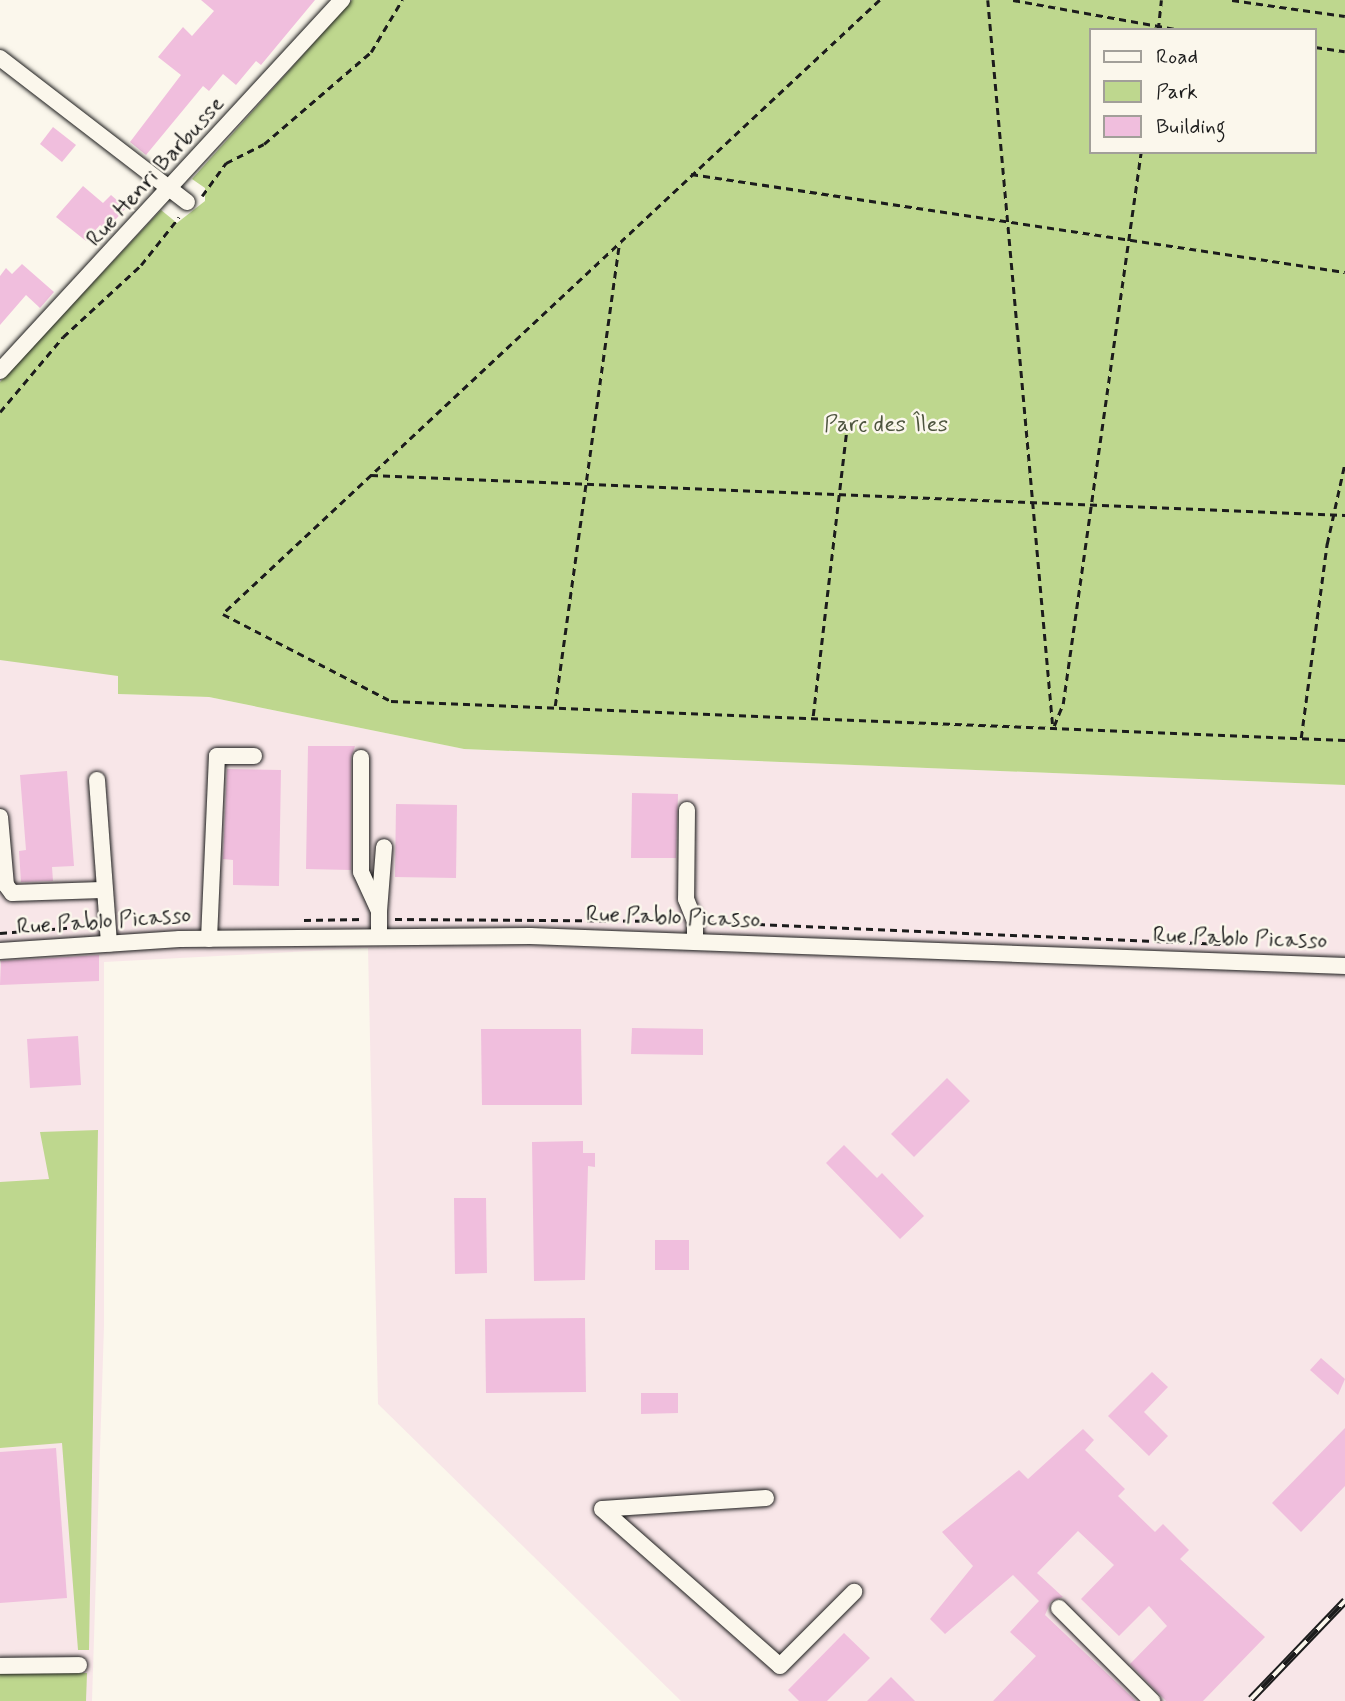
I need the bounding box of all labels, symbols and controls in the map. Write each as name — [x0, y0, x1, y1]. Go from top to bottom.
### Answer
legend — [1090, 28, 1317, 154]
text: Road — [1156, 43, 1198, 71]
text: Park — [1156, 78, 1198, 106]
street label: Rue Henri Barbusse — [82, 92, 230, 252]
text: Building — [1156, 113, 1226, 141]
park label: Parc des Îles — [824, 411, 948, 439]
street label: Rue Pablo Picasso — [589, 901, 757, 935]
street label: Rue Pablo Picasso — [20, 902, 188, 942]
street label: Rue Pablo Picasso — [1156, 922, 1324, 956]

